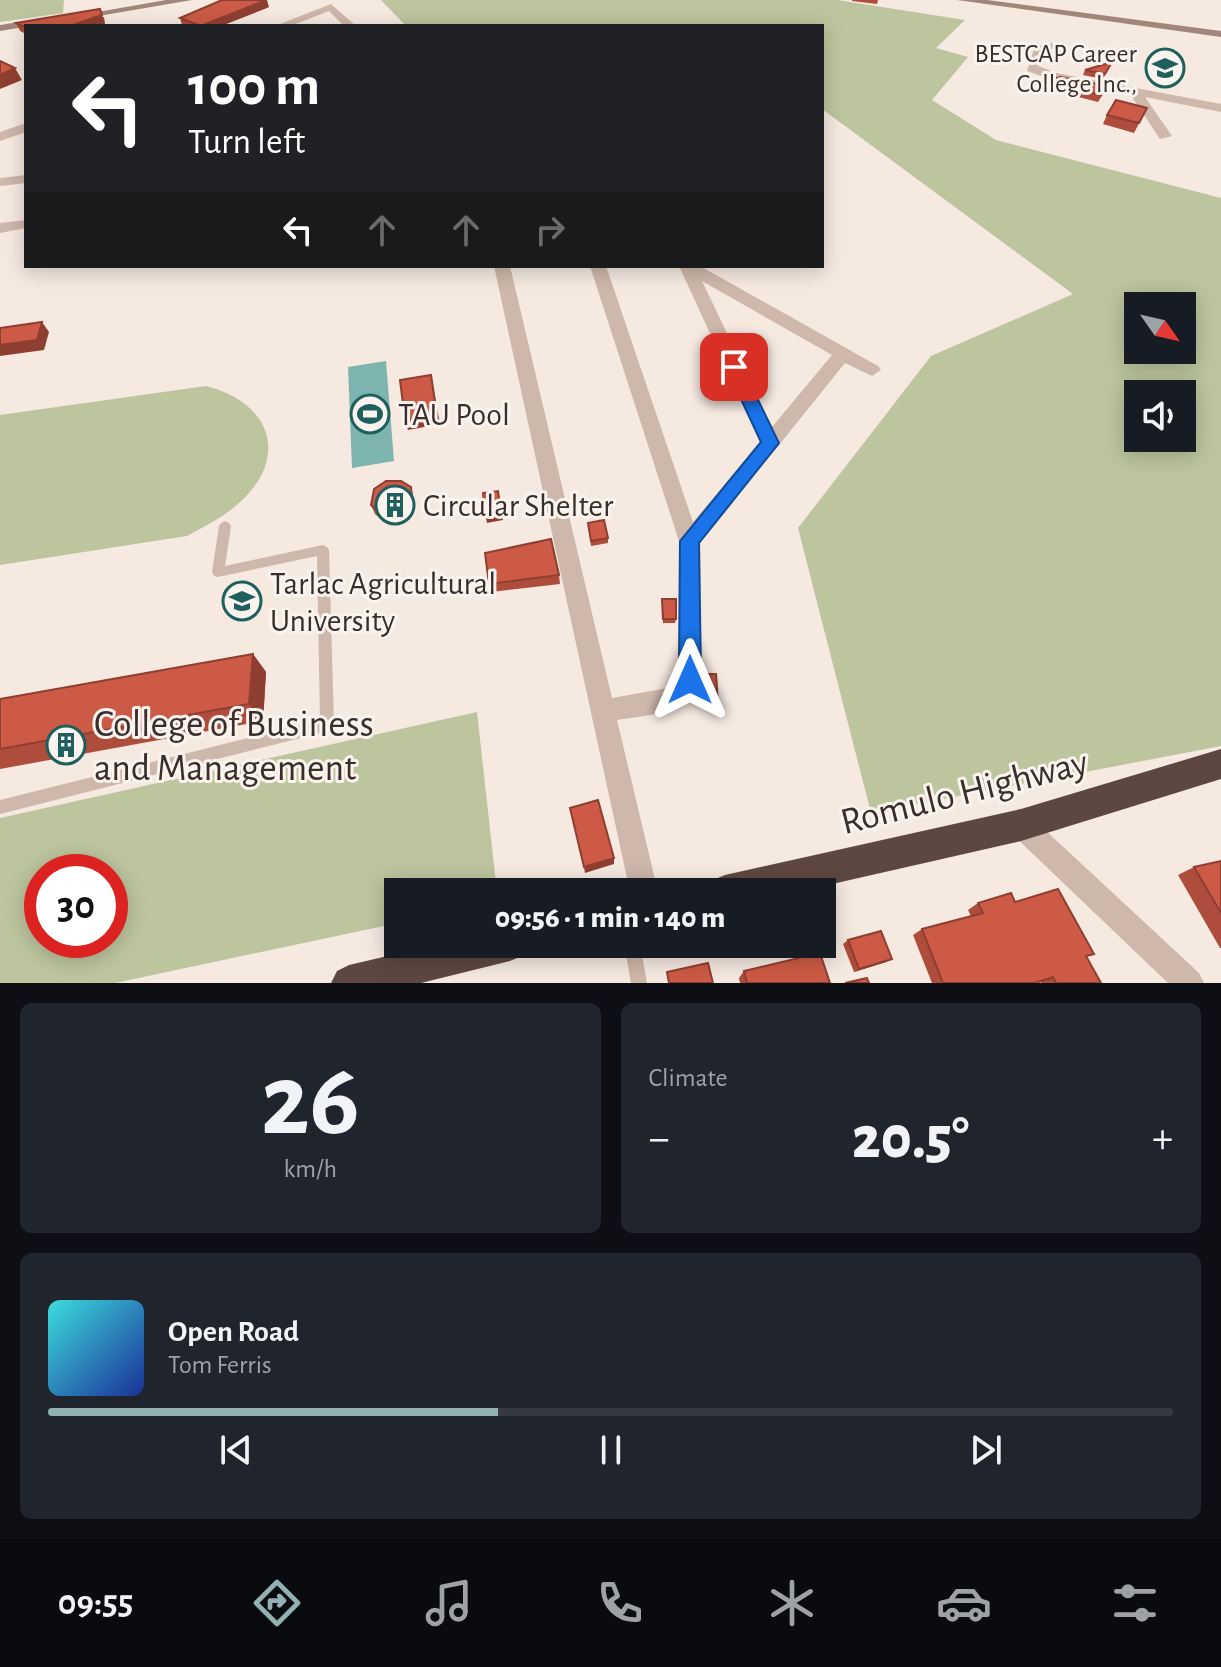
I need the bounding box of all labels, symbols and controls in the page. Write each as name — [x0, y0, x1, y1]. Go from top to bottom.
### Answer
place label: BESTCAP Career College Inc., — [975, 41, 1138, 97]
school or university icon: BESTCAP Career College Inc., — [1144, 47, 1186, 89]
icon: left — [56, 56, 160, 160]
text: 100 m — [188, 59, 320, 115]
text: Turn left — [188, 124, 305, 160]
icon: left — [276, 208, 320, 252]
icon: ahead — [360, 208, 404, 252]
icon: ahead — [444, 208, 488, 252]
icon: right — [528, 208, 572, 252]
north arrow — [1124, 292, 1196, 364]
map controls — [1124, 292, 1196, 452]
pin — [700, 333, 768, 401]
icon: arrive — [712, 345, 756, 389]
button: sound — [1124, 380, 1196, 452]
sports icon: TAU Pool — [349, 393, 391, 435]
place label: TAU Pool — [398, 399, 510, 431]
building icon: Circular Shelter — [374, 484, 416, 526]
place label: Circular Shelter — [423, 490, 614, 522]
place label: Tarlac Agricultural University — [270, 568, 496, 637]
school or university icon: Tarlac Agricultural University — [221, 580, 263, 622]
position arrow — [648, 638, 732, 722]
place label: College of Business and Management — [94, 706, 374, 788]
building icon: College of Business and Management — [45, 724, 87, 766]
street label: Romulo Highway — [837, 744, 1092, 842]
speed limit sign: 30 — [24, 854, 128, 958]
text: 09:56 · 1 min · 140 m — [495, 903, 725, 933]
text: 26 — [261, 1050, 360, 1154]
text: Climate — [649, 1065, 727, 1091]
text: 20.5° — [852, 1109, 969, 1169]
text: − — [649, 1117, 670, 1161]
text: + — [1152, 1117, 1173, 1161]
text: km/h — [283, 1156, 337, 1182]
text: Open Road — [168, 1317, 299, 1347]
text: Tom Ferris — [168, 1352, 272, 1378]
icon: previous — [214, 1428, 258, 1472]
icon: pause — [589, 1428, 633, 1472]
icon: next — [964, 1428, 1008, 1472]
icon: directions — [249, 1575, 305, 1631]
icon: music — [421, 1575, 477, 1631]
icon: phone — [592, 1575, 648, 1631]
icon: climate — [764, 1575, 820, 1631]
icon: car — [936, 1575, 992, 1631]
icon: filters — [1107, 1575, 1163, 1631]
text: 09:55 — [58, 1585, 133, 1621]

